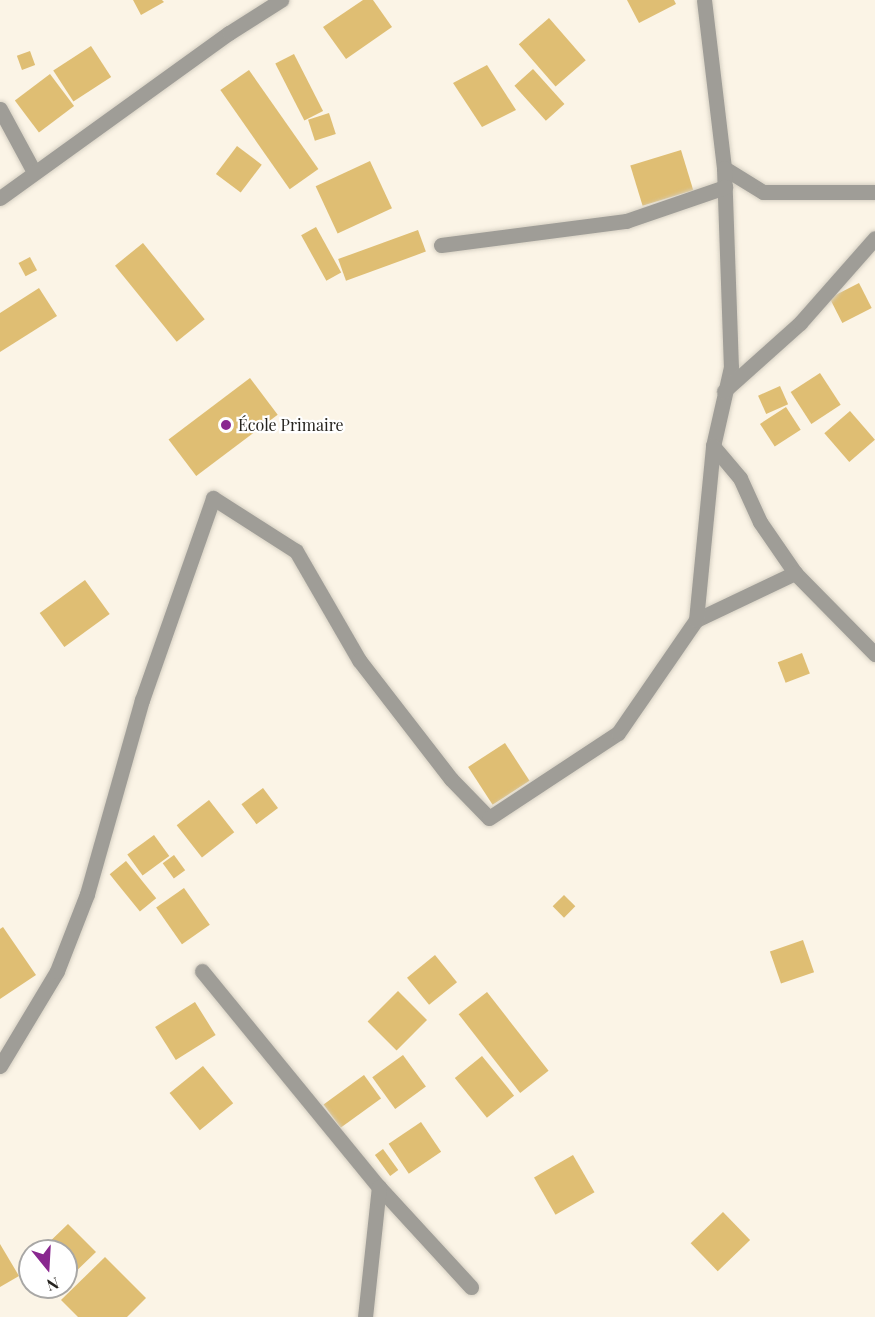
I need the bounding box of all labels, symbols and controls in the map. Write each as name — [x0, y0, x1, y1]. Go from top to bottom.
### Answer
place label: École Primaire — [238, 415, 344, 435]
marker: École Primaire — [219, 418, 233, 432]
north arrow — [18, 1239, 78, 1299]
text: N — [44, 1273, 62, 1296]

